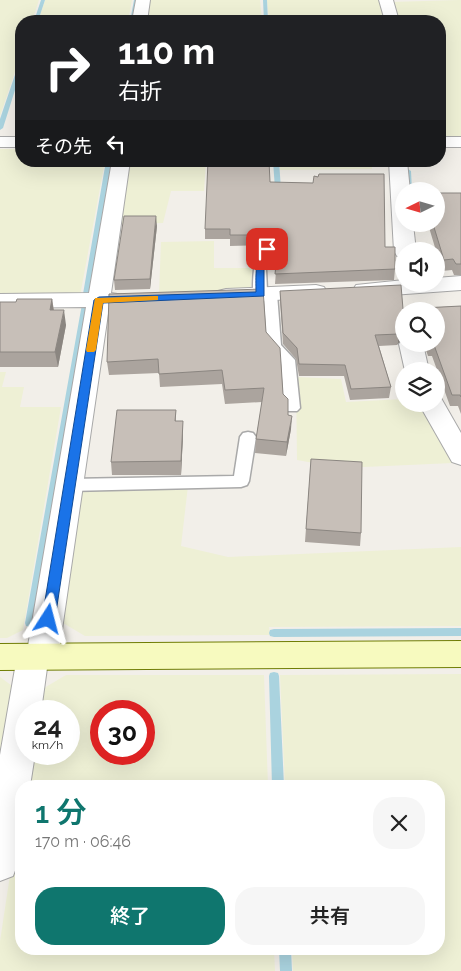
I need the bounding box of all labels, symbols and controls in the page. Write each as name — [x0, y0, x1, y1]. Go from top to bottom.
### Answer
text: 110 m — [118, 31, 215, 72]
icon: right — [35, 35, 100, 100]
text: 右折 — [118, 78, 162, 104]
icon: left — [102, 130, 130, 158]
text: その先 — [35, 135, 92, 157]
north arrow — [395, 182, 445, 232]
map controls — [395, 182, 445, 412]
pin — [246, 228, 288, 270]
icon: arrive — [253, 235, 281, 263]
button: sound — [395, 242, 445, 292]
button: search — [395, 302, 445, 352]
button: layers — [395, 362, 445, 412]
position arrow — [21, 592, 73, 644]
speed limit sign: 30 — [90, 700, 155, 765]
text: 24 — [33, 711, 62, 741]
text: km/h — [32, 738, 63, 752]
text: 1 分 — [35, 795, 87, 830]
button: close — [373, 797, 425, 849]
text: 170 m · 06:46 — [35, 832, 131, 851]
button: 終了 — [35, 887, 225, 945]
button: 共有 — [235, 887, 425, 945]

